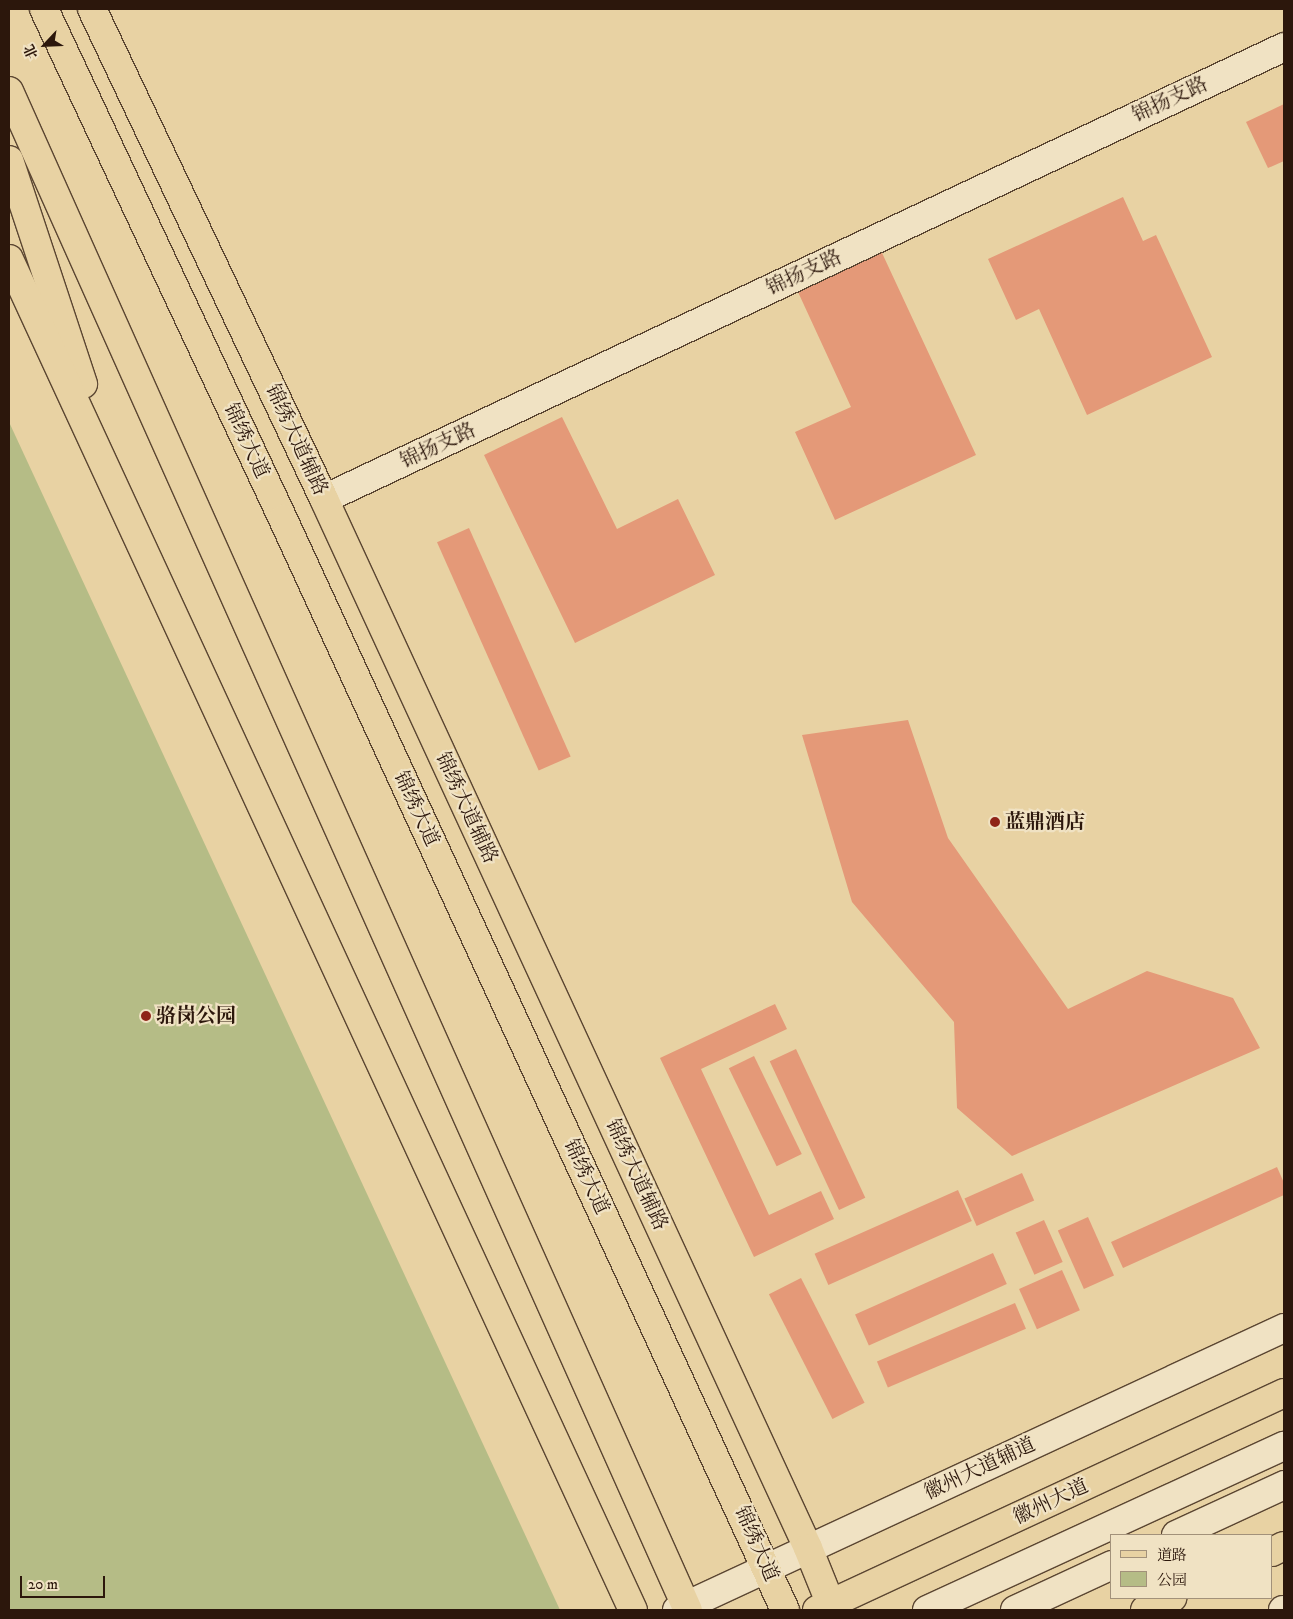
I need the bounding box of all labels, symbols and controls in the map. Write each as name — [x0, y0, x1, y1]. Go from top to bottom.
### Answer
north arrow — [20, 20, 70, 70]
text: 北 — [20, 41, 43, 61]
street label: 锦扬支路 — [1129, 72, 1211, 128]
street label: 锦扬支路 — [763, 245, 845, 301]
street label: 锦绣大道辅路 — [260, 381, 332, 499]
street label: 锦绣大道 — [218, 400, 274, 482]
street label: 锦扬支路 — [397, 418, 479, 474]
street label: 锦绣大道辅路 — [430, 749, 502, 867]
street label: 锦绣大道 — [388, 768, 444, 850]
place label: 蓝鼎酒店 — [1005, 810, 1085, 834]
marker: 蓝鼎酒店 — [989, 816, 1001, 828]
place label: 骆岗公园 — [156, 1004, 236, 1028]
marker: 骆岗公园 — [140, 1010, 152, 1022]
street label: 锦绣大道辅路 — [600, 1116, 672, 1234]
street label: 锦绣大道 — [558, 1136, 614, 1218]
street label: 徽州大道辅道 — [921, 1433, 1039, 1505]
street label: 徽州大道 — [1010, 1474, 1092, 1530]
street label: 锦绣大道 — [729, 1503, 783, 1585]
legend — [1110, 1534, 1273, 1599]
text: 道路 — [1157, 1546, 1187, 1565]
scale bar — [22, 1566, 108, 1598]
text: 公园 — [1157, 1571, 1187, 1590]
text: 20 m — [28, 1575, 58, 1594]

